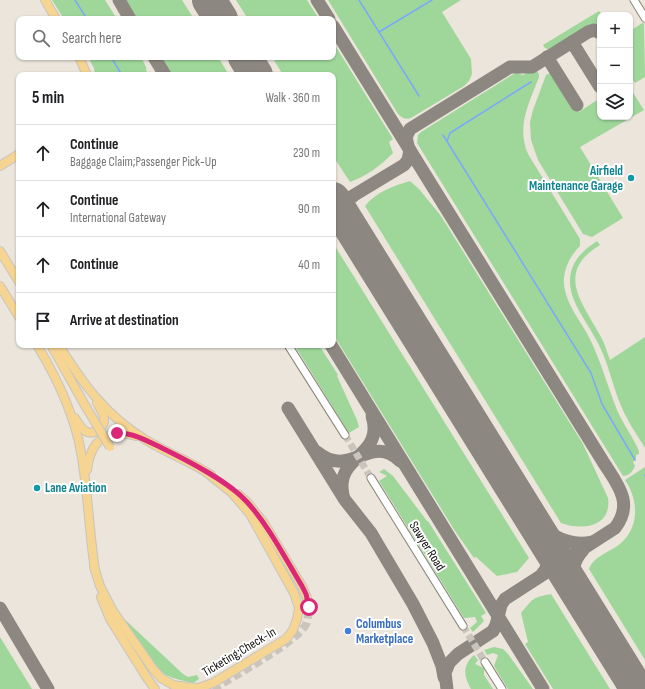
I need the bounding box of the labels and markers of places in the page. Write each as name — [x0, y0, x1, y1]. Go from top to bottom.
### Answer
place label: Airfield Maintenance Garage — [529, 163, 623, 194]
marker: Airfield Maintenance Garage — [626, 173, 636, 183]
place label: Lane Aviation — [45, 480, 107, 496]
marker: Lane Aviation — [32, 483, 42, 493]
place label: Columbus Marketplace — [356, 616, 414, 647]
marker: Columbus Marketplace — [343, 626, 353, 636]

